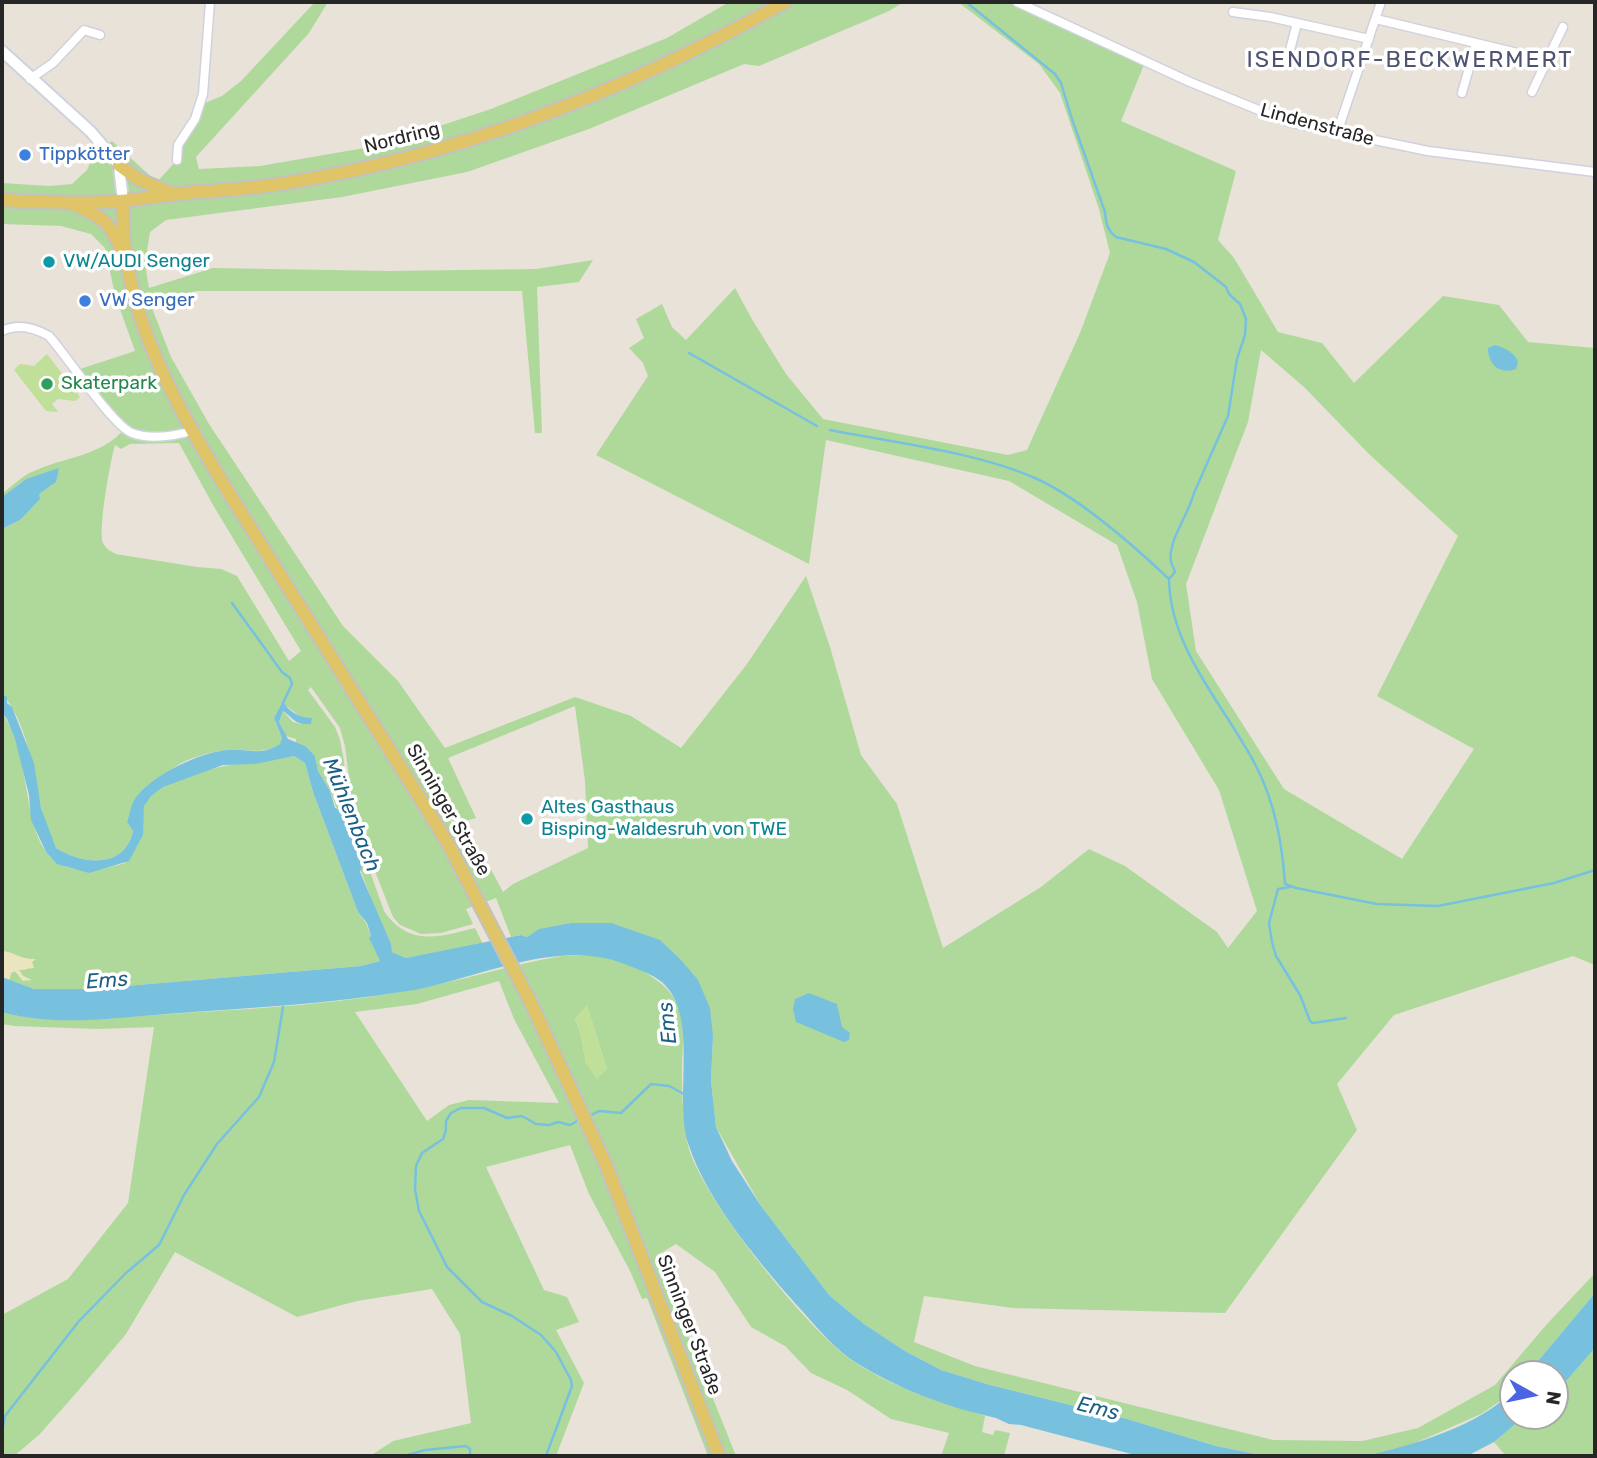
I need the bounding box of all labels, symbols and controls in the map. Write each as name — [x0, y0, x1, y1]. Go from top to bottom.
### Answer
district label: ISENDORF-BECKWERMERT — [1249, 46, 1571, 74]
street label: Lindenstraße — [1258, 99, 1376, 151]
street label: Nordring — [362, 118, 442, 158]
place label: Tippkötter — [39, 144, 130, 166]
marker: Tippkötter — [17, 147, 33, 163]
place label: VW/AUDI Senger — [63, 251, 210, 273]
marker: VW/AUDI Senger — [41, 254, 57, 270]
place label: VW Senger — [99, 290, 194, 312]
marker: VW Senger — [77, 293, 93, 309]
place label: Skaterpark — [61, 373, 157, 395]
marker: Skaterpark — [39, 376, 55, 392]
street label: Sinninger Straße — [401, 740, 495, 880]
water label: Mühlenbach — [317, 754, 385, 876]
place label: Altes Gasthaus Bisping-Waldesruh von TWE — [541, 797, 787, 841]
marker: Altes Gasthaus Bisping-Waldesruh von TWE — [519, 811, 535, 827]
water label: Ems — [85, 967, 129, 995]
water label: Ems — [653, 1001, 683, 1045]
street label: Sinninger Straße — [652, 1252, 726, 1398]
north arrow — [1499, 1360, 1569, 1430]
text: N — [1541, 1389, 1566, 1407]
water label: Ems — [1075, 1392, 1121, 1426]

